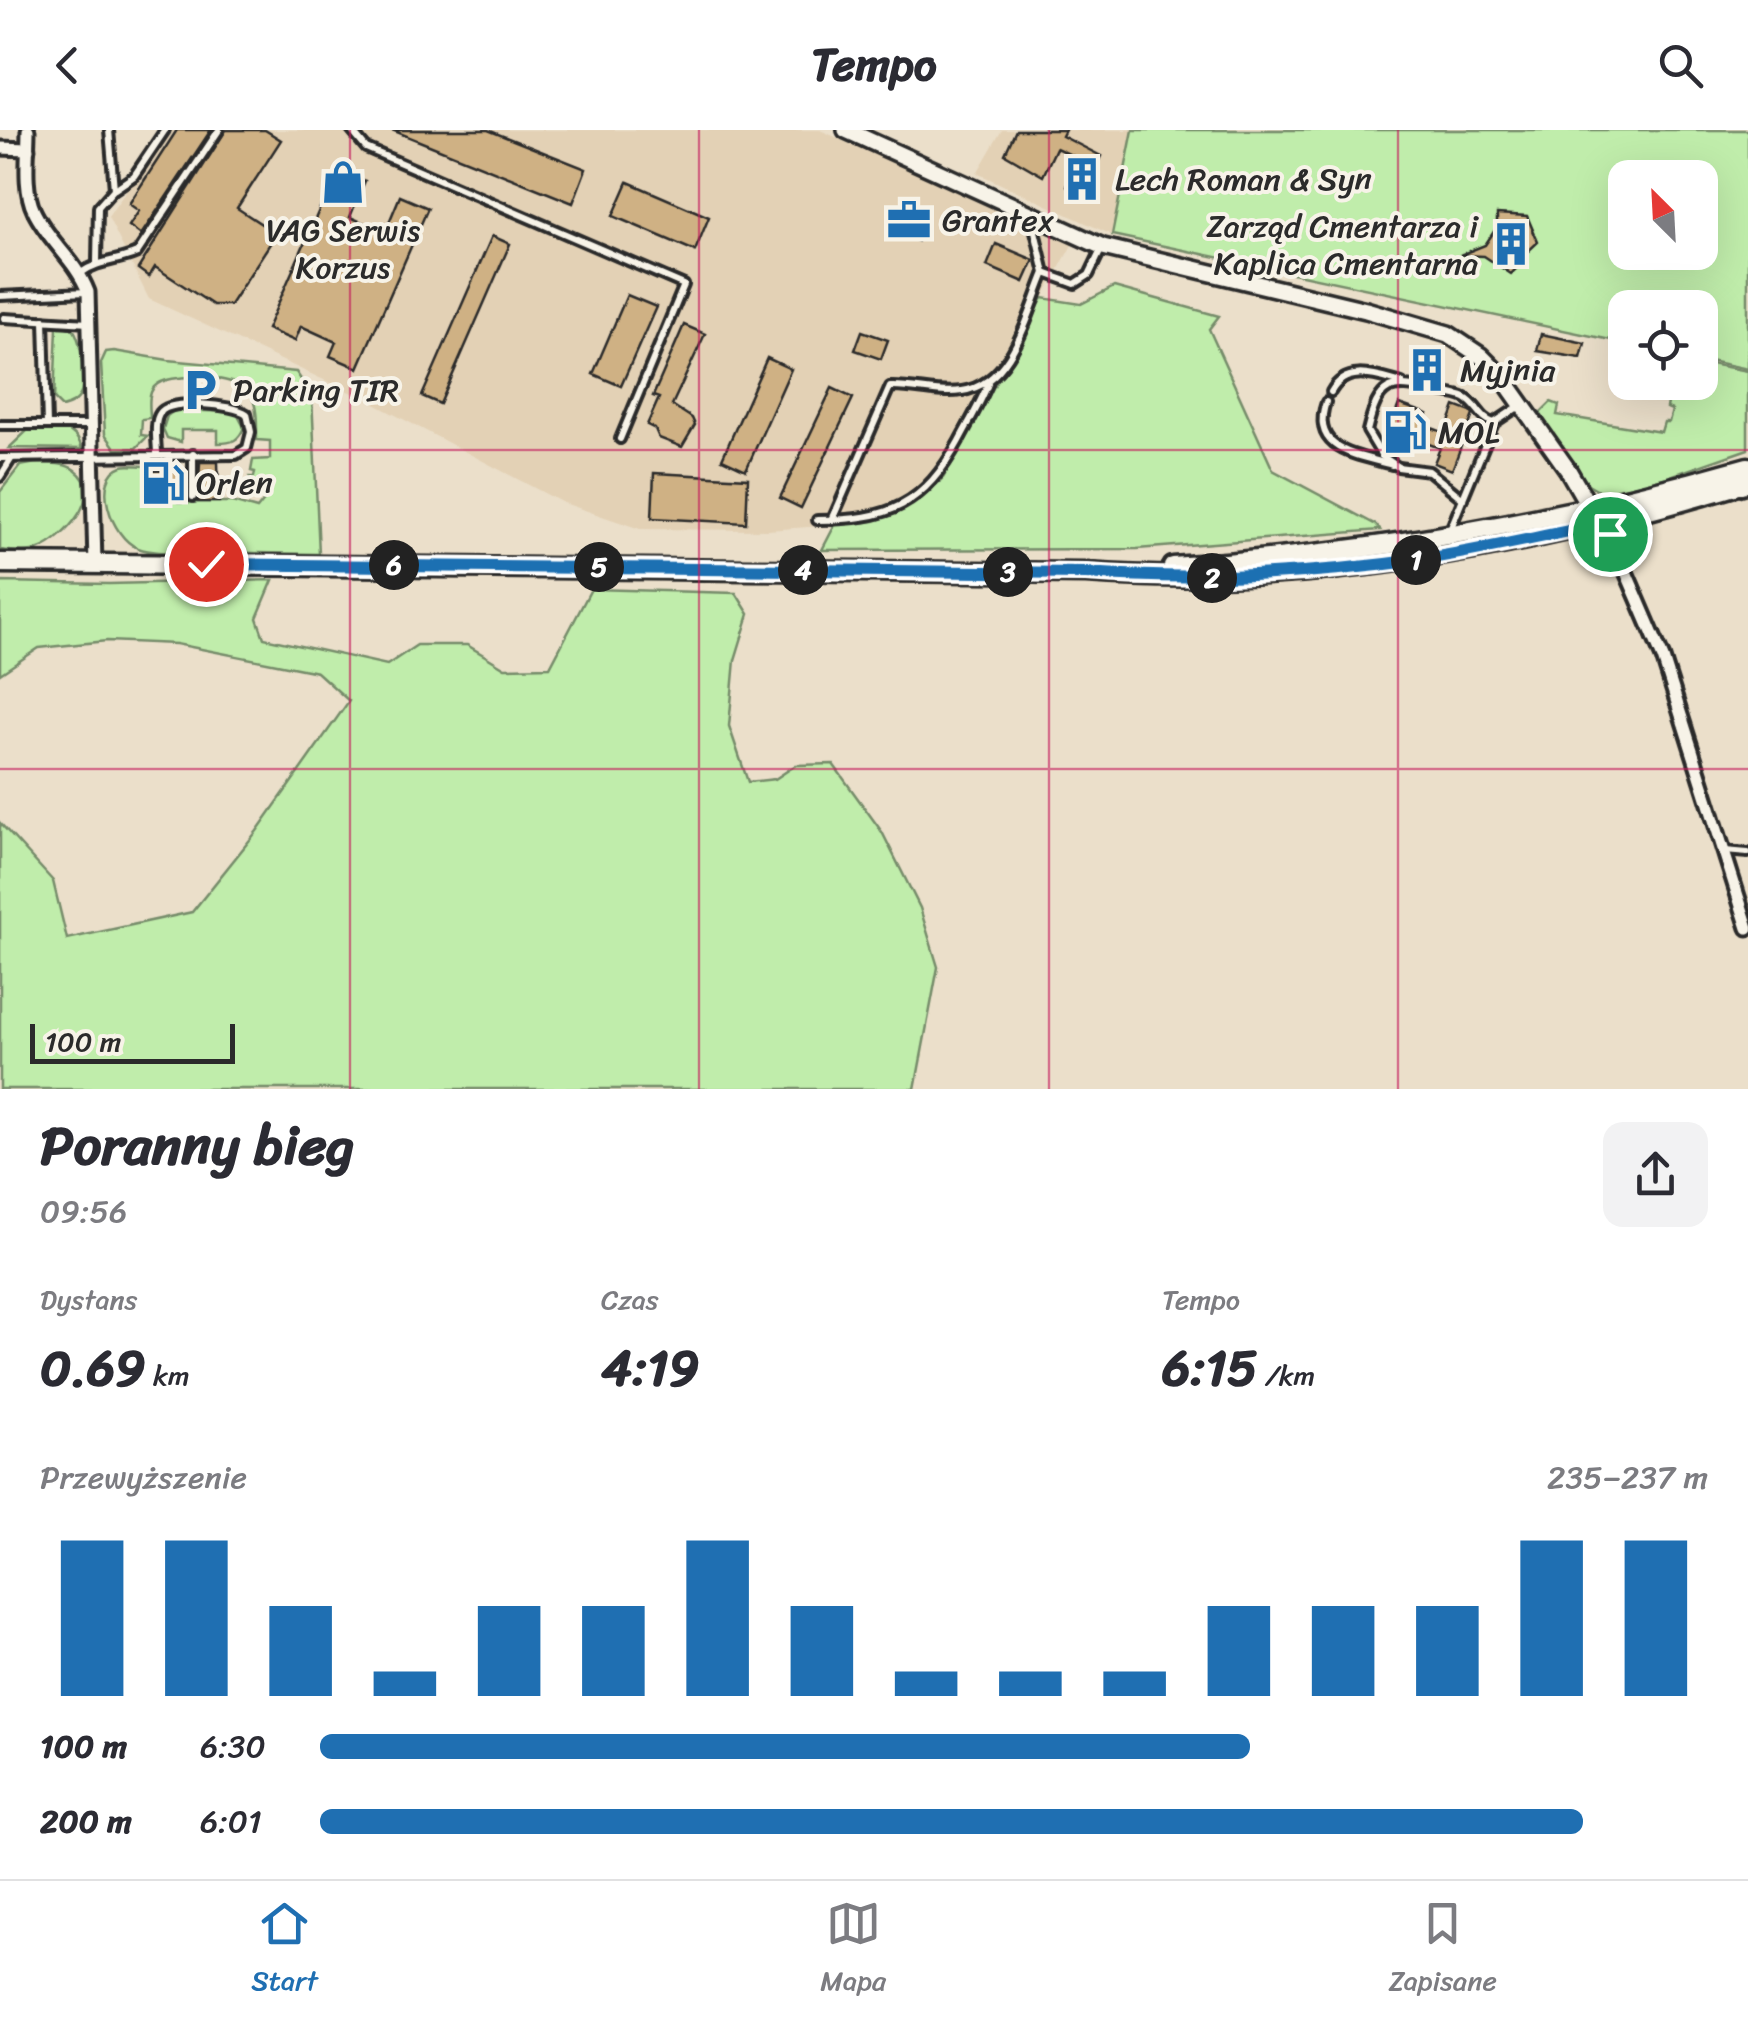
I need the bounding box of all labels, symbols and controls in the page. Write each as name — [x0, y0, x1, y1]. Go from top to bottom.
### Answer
text: Tempo — [811, 25, 937, 105]
icon: back — [40, 38, 95, 93]
icon: search — [1653, 38, 1708, 93]
place label: Lech Roman & Syn — [1115, 151, 1372, 208]
building icon: Lech Roman & Syn — [1058, 155, 1106, 203]
shop icon: VAG Serwis Korzus — [319, 158, 367, 206]
north arrow — [1608, 160, 1718, 270]
map controls — [1608, 160, 1718, 400]
place label: Grantex — [942, 192, 1055, 249]
office icon: Grantex — [885, 196, 933, 244]
place label: Zarząd Cmentarza i Kaplica Cmentarna — [1206, 198, 1479, 292]
place label: VAG Serwis Korzus — [266, 202, 420, 296]
building icon: Zarząd Cmentarza i Kaplica Cmentarna — [1487, 220, 1535, 268]
button: locate — [1608, 290, 1718, 400]
place label: Myjnia — [1460, 342, 1556, 399]
building icon: Myjnia — [1403, 346, 1451, 394]
place label: Parking TIR — [233, 362, 399, 419]
parking icon: Parking TIR — [176, 366, 224, 414]
place label: MOL — [1438, 404, 1500, 461]
fuel station icon: MOL — [1381, 408, 1429, 456]
place label: Orlen — [196, 455, 273, 512]
fuel station icon: Orlen — [139, 459, 187, 507]
pin — [1568, 492, 1653, 577]
icon: arrive — [1583, 507, 1638, 562]
pin — [164, 522, 249, 607]
pin: 1 — [1391, 535, 1441, 585]
text: 1 — [1410, 535, 1422, 584]
icon: check — [179, 537, 234, 592]
pin: 6 — [369, 540, 419, 590]
text: 6 — [386, 540, 402, 589]
pin: 5 — [574, 542, 624, 592]
text: 5 — [590, 542, 608, 591]
pin: 4 — [778, 545, 828, 595]
text: 4 — [794, 545, 812, 594]
pin: 3 — [983, 547, 1033, 597]
text: 3 — [1000, 547, 1016, 596]
pin: 2 — [1187, 553, 1237, 603]
text: 2 — [1204, 553, 1220, 602]
text: 100 m — [45, 1017, 121, 1066]
scale bar — [30, 1019, 235, 1064]
text: Poranny bieg — [40, 1097, 354, 1194]
button: share — [1603, 1122, 1708, 1227]
text: 09:56 — [40, 1183, 127, 1240]
text: Dystans — [40, 1275, 137, 1324]
text: Czas — [601, 1275, 659, 1324]
text: Tempo — [1162, 1275, 1240, 1324]
text: 0.69 — [40, 1324, 146, 1413]
text: 4:19 — [601, 1324, 700, 1413]
text: 6:15 — [1162, 1324, 1258, 1413]
text: km — [146, 1351, 189, 1400]
text: /km — [1258, 1351, 1315, 1400]
text: Przewyższenie — [40, 1449, 247, 1506]
text: 235–237 m — [1547, 1449, 1708, 1506]
text: 100 m — [40, 1718, 127, 1775]
text: 6:30 — [200, 1718, 266, 1775]
text: 200 m — [40, 1793, 132, 1850]
text: 6:01 — [200, 1793, 262, 1850]
tab: Start — [251, 1896, 318, 2005]
tab: Mapa — [820, 1896, 886, 2005]
tab: Zapisane — [1388, 1896, 1497, 2005]

